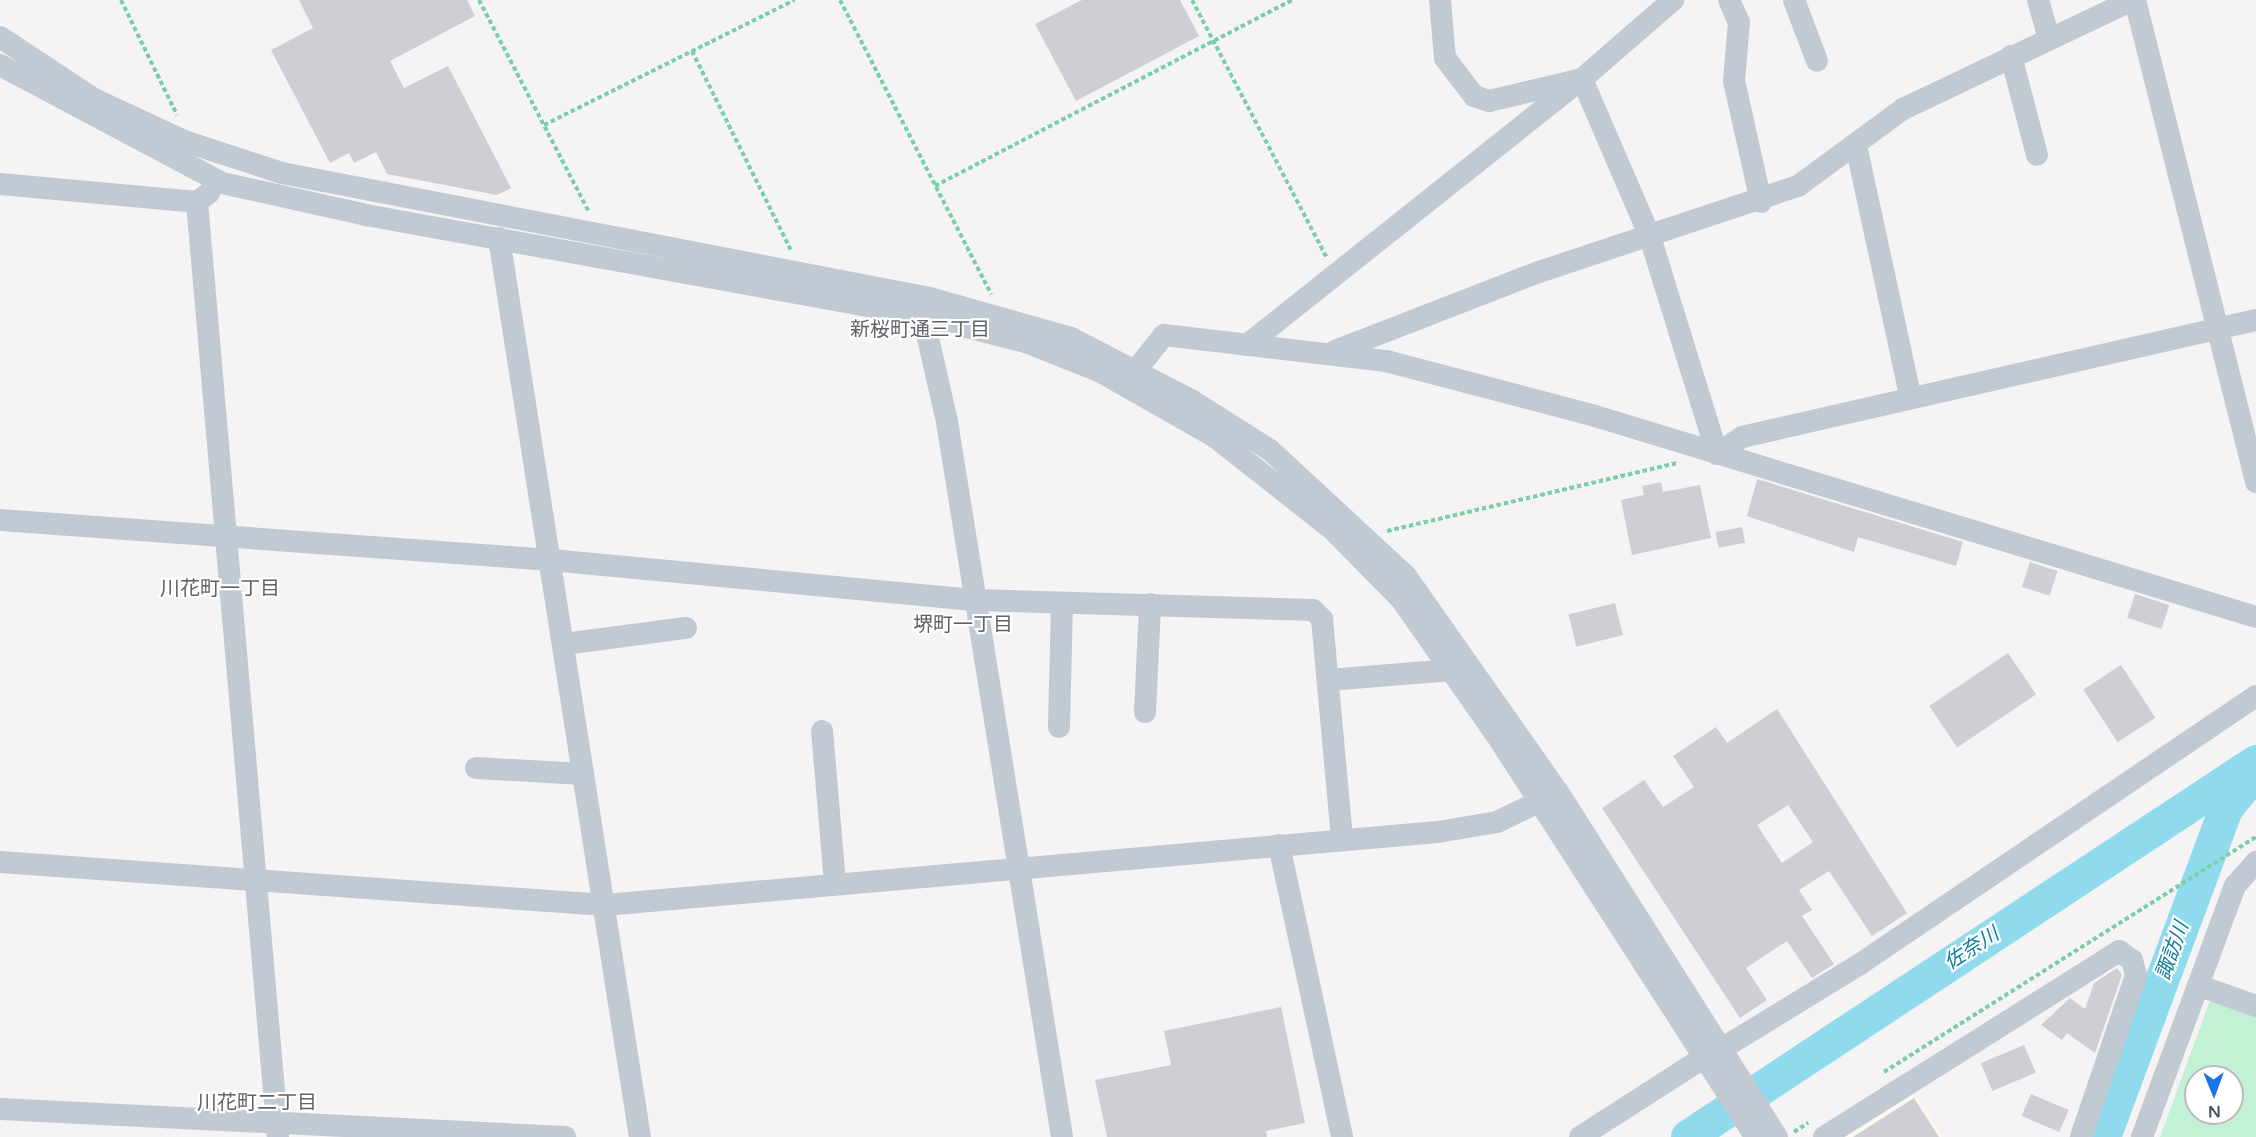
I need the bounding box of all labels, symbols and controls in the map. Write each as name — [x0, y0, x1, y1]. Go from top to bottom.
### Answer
district label: 新桜町通三丁目 — [850, 318, 990, 342]
district label: 川花町一丁目 — [160, 577, 280, 601]
district label: 堺町一丁目 — [913, 613, 1013, 637]
water label: 諏訪川 — [2151, 919, 2195, 983]
water label: 佐奈川 — [1940, 923, 2004, 975]
north arrow — [2184, 1065, 2244, 1125]
district label: 川花町二丁目 — [197, 1091, 317, 1115]
text: N — [2208, 1101, 2221, 1121]

